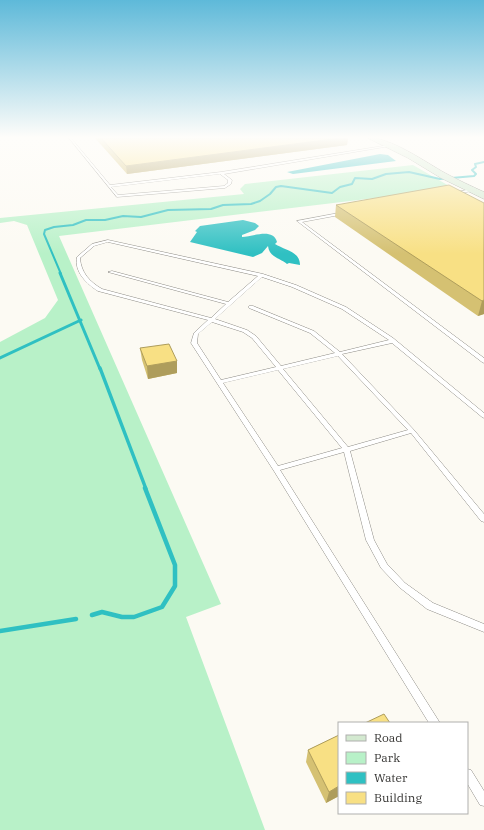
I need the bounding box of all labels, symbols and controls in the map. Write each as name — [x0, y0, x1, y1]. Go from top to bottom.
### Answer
legend — [338, 722, 468, 814]
text: Road — [374, 730, 403, 745]
text: Park — [374, 750, 400, 765]
text: Water — [374, 770, 408, 785]
text: Building — [374, 790, 422, 805]

